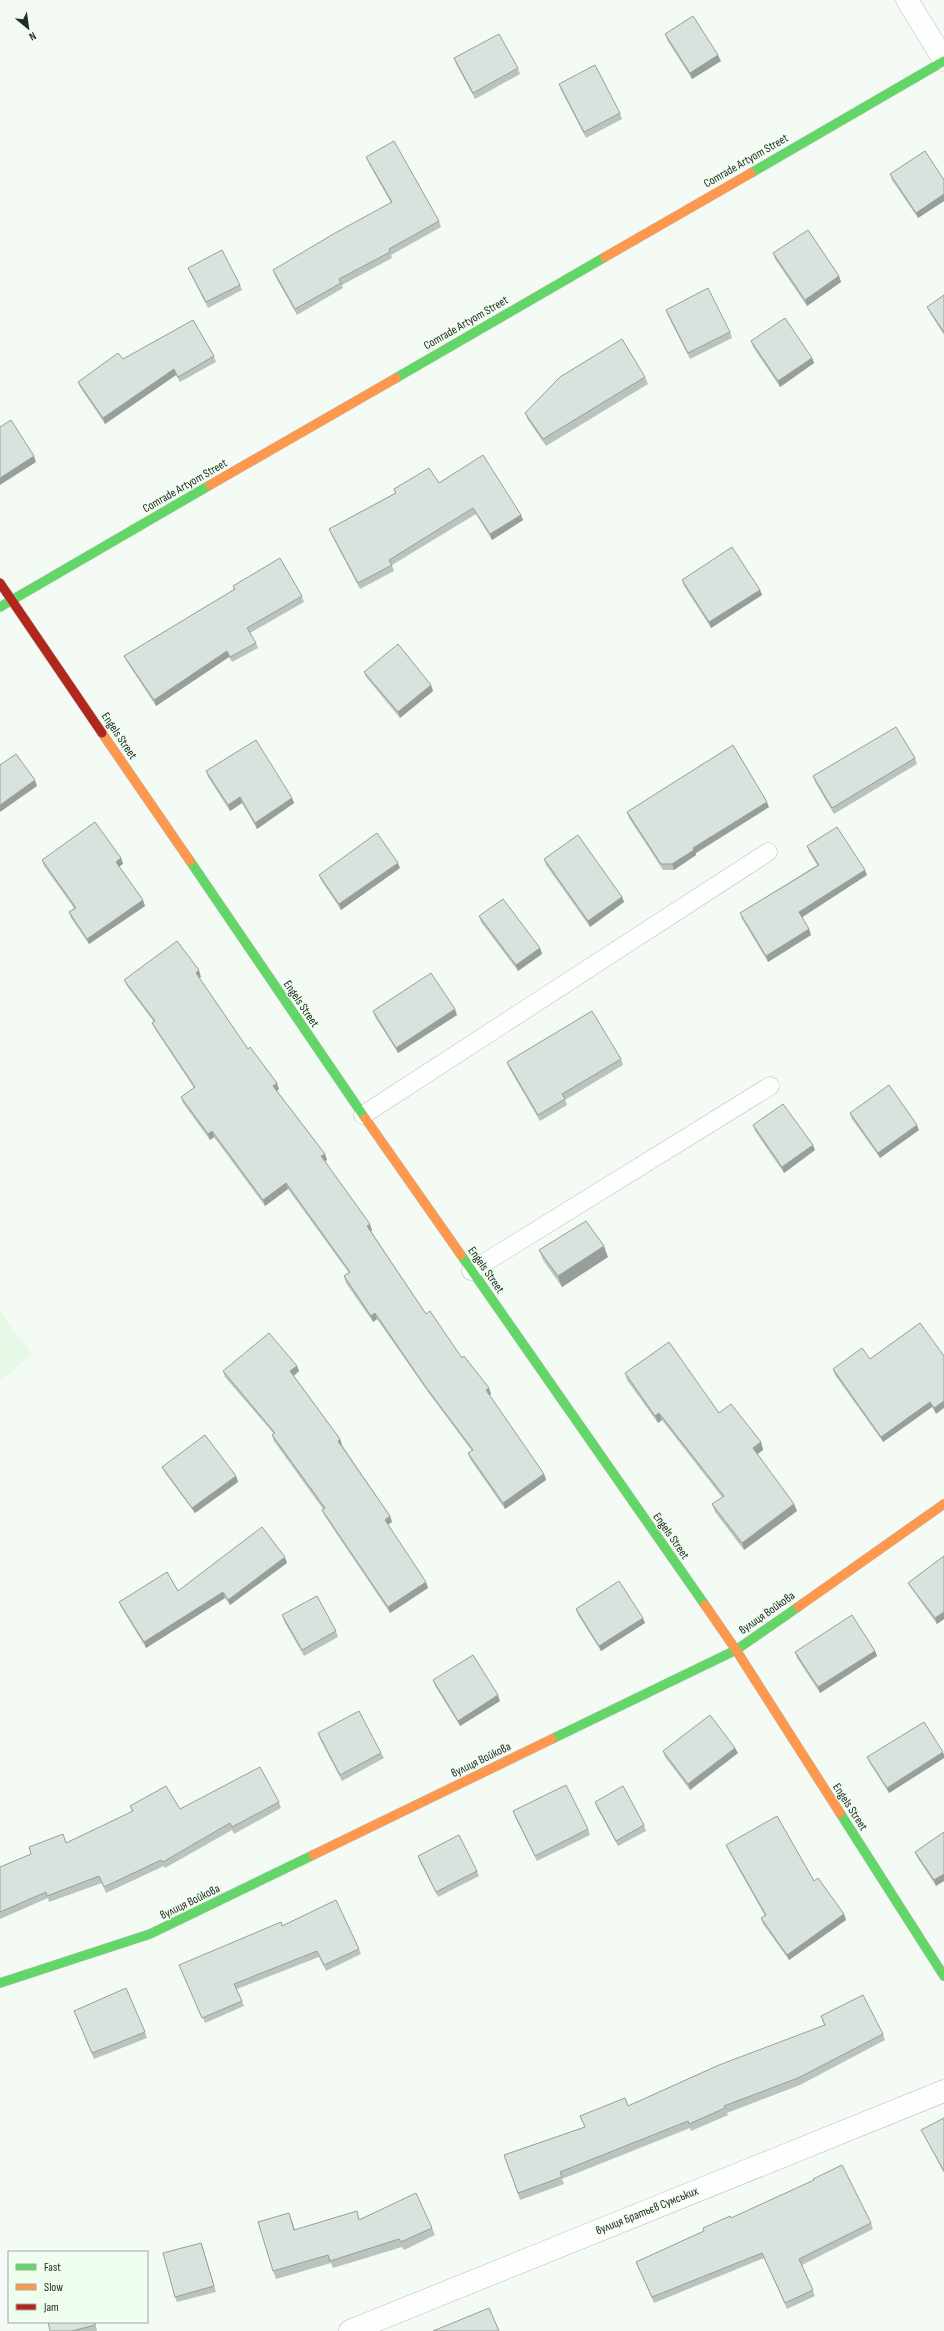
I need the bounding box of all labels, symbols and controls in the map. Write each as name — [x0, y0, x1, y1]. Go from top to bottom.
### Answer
north arrow — [8, 8, 48, 48]
text: N — [27, 29, 38, 43]
street label: Comrade Artyom Street — [701, 131, 791, 191]
street label: Comrade Artyom Street — [421, 293, 511, 353]
street label: Comrade Artyom Street — [140, 456, 230, 516]
street label: Engels Street — [98, 710, 140, 763]
street label: Engels Street — [280, 978, 322, 1031]
street label: Engels Street — [465, 1244, 508, 1296]
street label: Engels Street — [650, 1510, 693, 1562]
street label: вулиця Войкова — [736, 1588, 798, 1638]
street label: вулиця Войкова — [449, 1739, 514, 1781]
street label: Engels Street — [829, 1781, 871, 1834]
street label: вулиця Войкова — [158, 1881, 223, 1923]
street label: вулиця Братьєв Сумських — [594, 2183, 701, 2238]
legend — [8, 2251, 148, 2323]
text: Fast — [44, 2260, 61, 2275]
text: Slow — [44, 2280, 63, 2295]
text: Jam — [43, 2300, 59, 2315]

